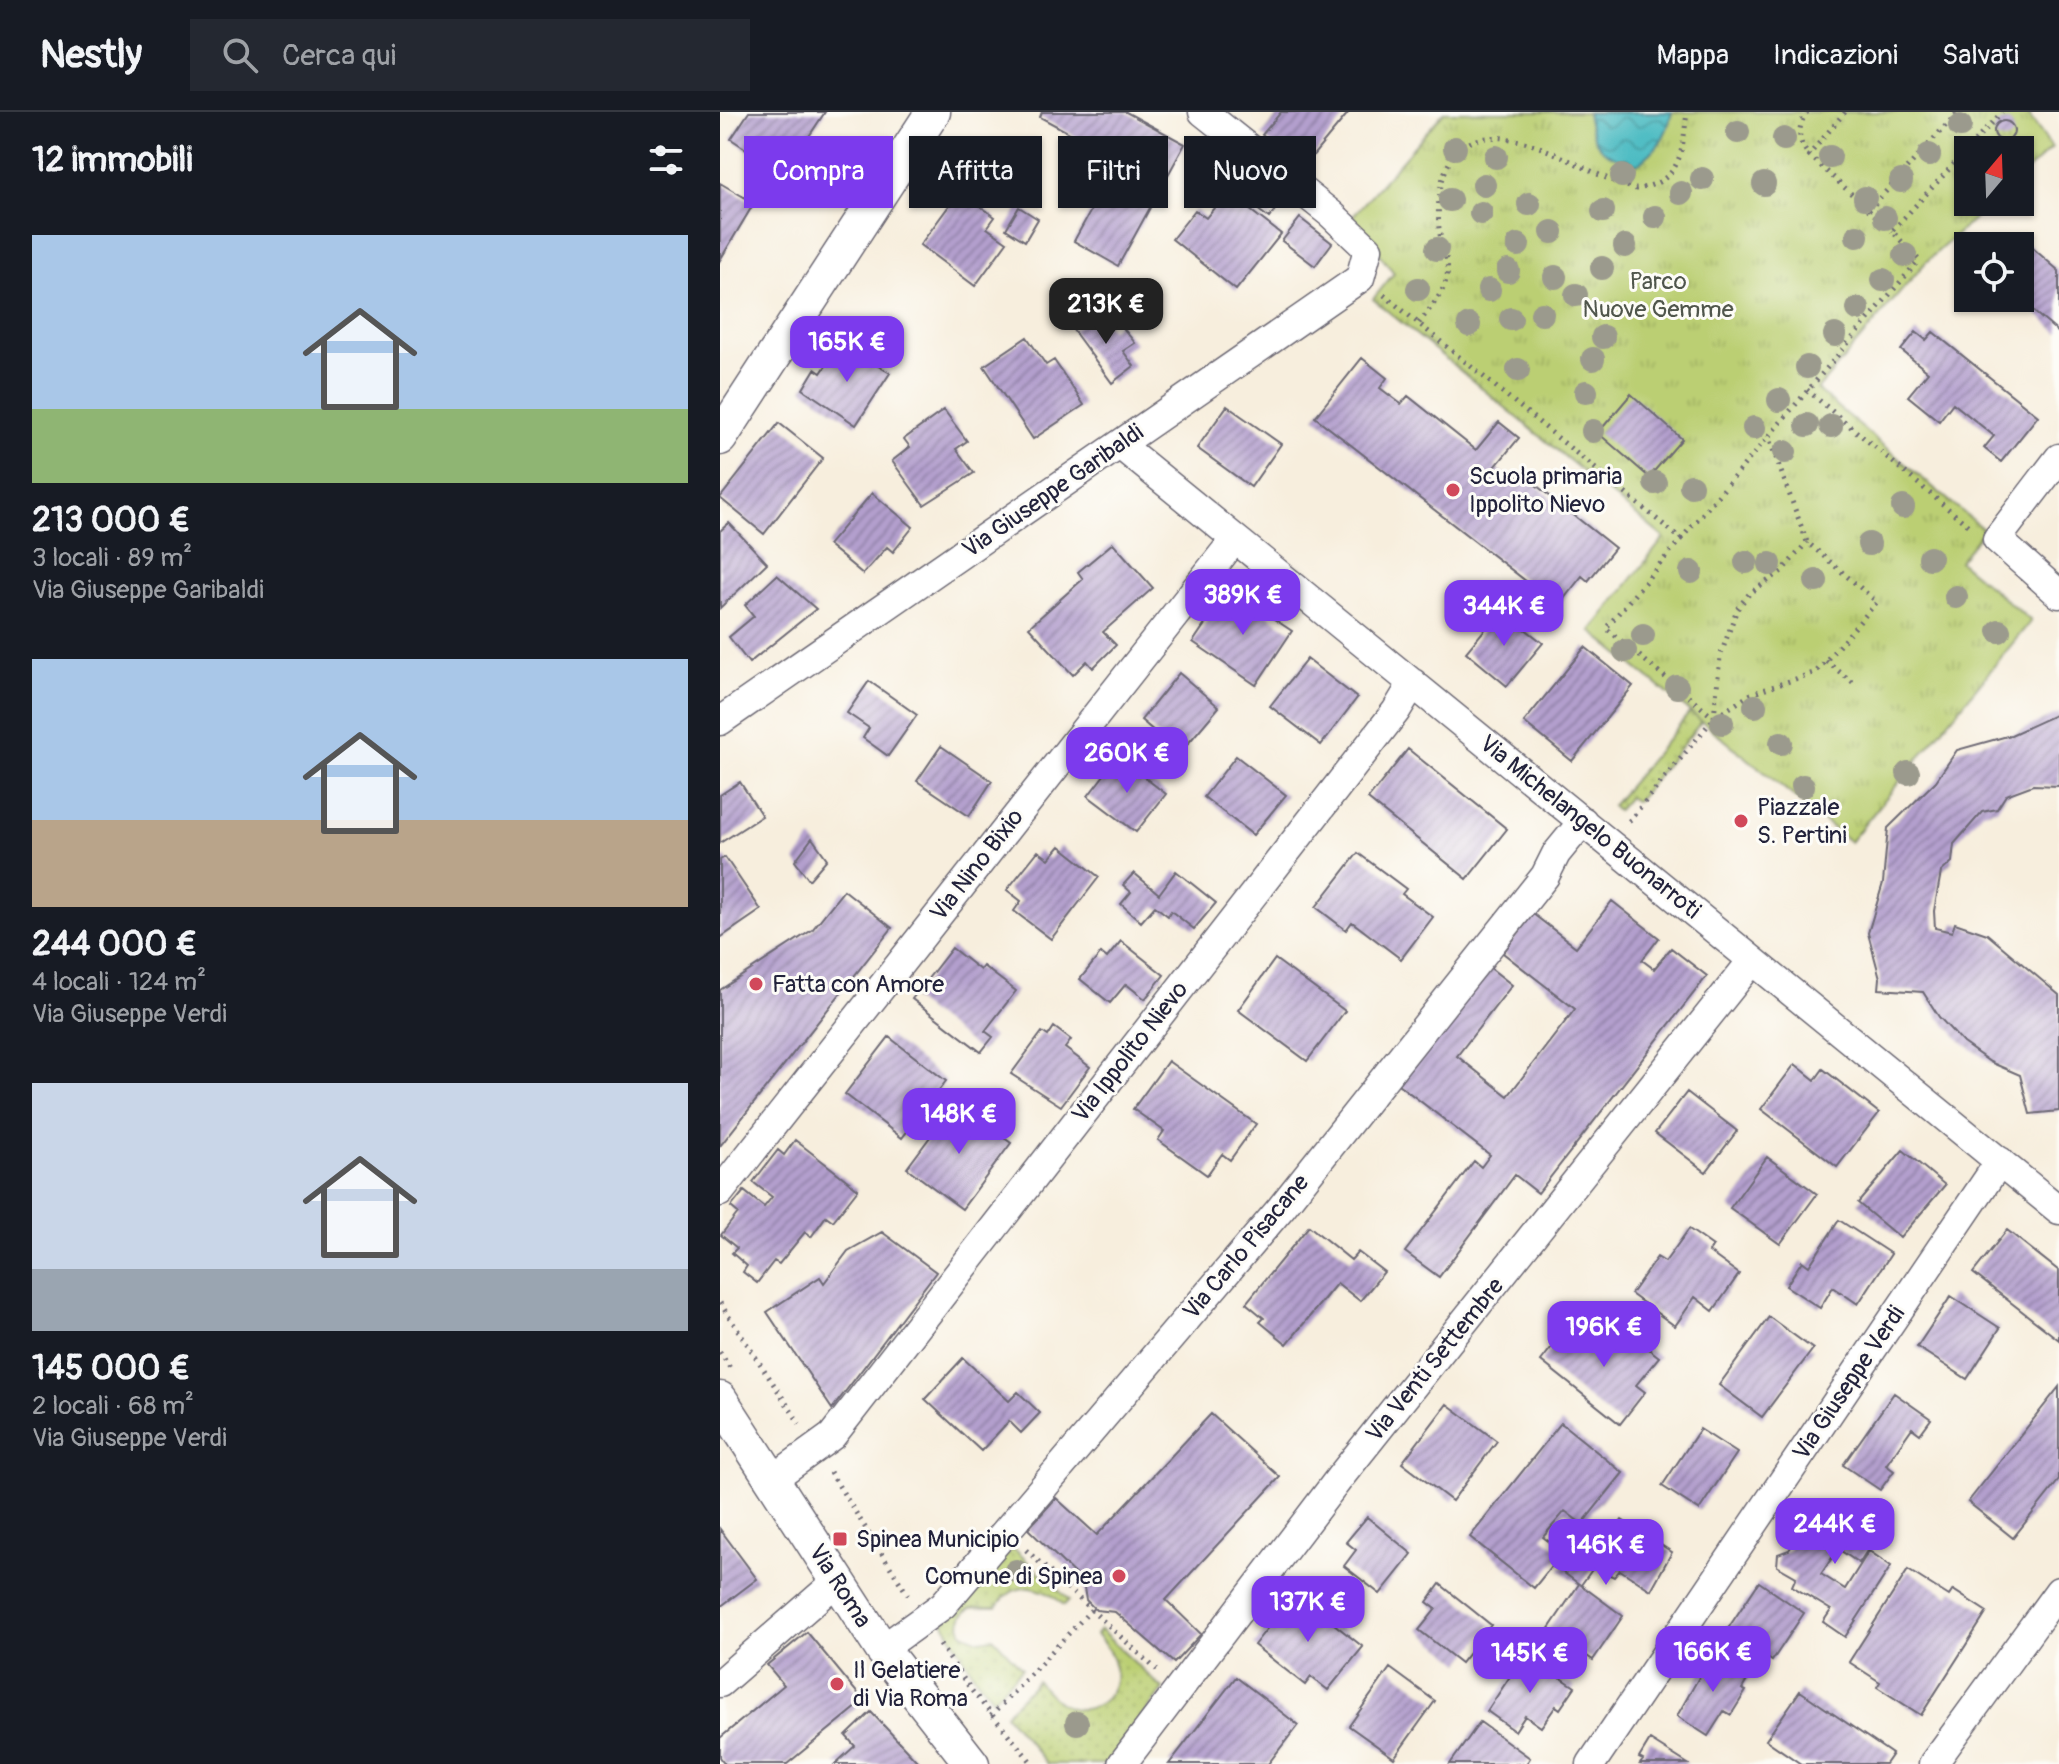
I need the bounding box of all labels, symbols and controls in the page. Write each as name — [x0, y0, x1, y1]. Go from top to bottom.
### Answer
search box — [190, 19, 750, 91]
text: Nestly — [40, 31, 142, 79]
icon: search — [218, 33, 262, 77]
text: Cerca qui — [282, 37, 396, 74]
text: Mappa — [1656, 38, 1729, 73]
text: Indicazioni — [1773, 38, 1898, 73]
text: Salvati — [1942, 38, 2019, 73]
chip: Compra — [744, 136, 893, 208]
chip: Affitta — [909, 136, 1042, 208]
chip: Filtri — [1058, 136, 1168, 208]
chip: Nuovo — [1184, 136, 1316, 208]
north arrow — [1954, 136, 2034, 216]
map controls — [1954, 136, 2034, 312]
icon: filters — [644, 138, 688, 182]
text: 12 immobili — [32, 139, 192, 182]
button: locate — [1954, 232, 2034, 312]
park label: Parco Nuove Gemme — [1583, 267, 1734, 324]
pin: 213K € — [1041, 278, 1171, 346]
icon: home — [288, 287, 432, 431]
text: 213K € — [1067, 288, 1145, 320]
pin: 165K € — [782, 316, 912, 384]
text: 165K € — [808, 326, 886, 358]
street label: Via Giuseppe Garibaldi — [957, 418, 1149, 564]
place label: Scuola primaria Ippolito Nievo — [1469, 462, 1622, 519]
marker: Scuola primaria Ippolito Nievo — [1444, 481, 1462, 499]
text: 213 000 € — [32, 499, 190, 542]
text: 3 locali · 89 m² — [32, 542, 192, 574]
pin: 389K € — [1178, 569, 1308, 637]
text: Via Giuseppe Garibaldi — [32, 574, 264, 606]
text: 389K € — [1203, 579, 1283, 611]
pin: 344K € — [1439, 580, 1569, 648]
text: 344K € — [1462, 590, 1546, 622]
icon: home — [288, 711, 432, 855]
pin: 260K € — [1062, 727, 1192, 795]
street label: Via Michelangelo Buonarroti — [1474, 729, 1706, 925]
text: 260K € — [1084, 737, 1170, 769]
place label: Piazzale S. Pertini — [1757, 793, 1847, 850]
street label: Via Nino Bixio — [924, 803, 1030, 927]
marker: Piazzale S. Pertini — [1732, 812, 1750, 830]
text: 244 000 € — [32, 923, 197, 966]
text: 4 locali · 124 m² — [32, 966, 206, 998]
place label: Fatta con Amore — [772, 970, 944, 999]
marker: Fatta con Amore — [747, 975, 765, 993]
street label: Via Ippolito Nievo — [1066, 976, 1194, 1128]
text: Via Giuseppe Verdi — [32, 998, 227, 1030]
pin: 148K € — [894, 1088, 1024, 1156]
text: 148K € — [921, 1098, 997, 1130]
icon: home — [288, 1135, 432, 1279]
street label: Via Carlo Pisacane — [1177, 1168, 1315, 1326]
street label: Via Venti Settembre — [1360, 1272, 1510, 1448]
street label: Via Giuseppe Verdi — [1787, 1300, 1911, 1466]
pin: 196K € — [1539, 1301, 1669, 1369]
text: 196K € — [1565, 1311, 1643, 1343]
text: 145 000 € — [32, 1347, 190, 1390]
text: 2 locali · 68 m² — [32, 1390, 194, 1422]
text: Via Giuseppe Verdi — [32, 1422, 227, 1454]
pin: 244K € — [1770, 1498, 1900, 1566]
text: 244K € — [1793, 1508, 1877, 1540]
pin: 146K € — [1541, 1519, 1671, 1587]
place label: Spinea Municipio — [856, 1525, 1019, 1554]
text: 146K € — [1567, 1529, 1645, 1561]
marker: Spinea Municipio — [831, 1530, 849, 1548]
street label: Via Roma — [802, 1539, 878, 1633]
place label: Comune di Spinea — [925, 1562, 1103, 1591]
marker: Comune di Spinea — [1110, 1567, 1128, 1585]
pin: 137K € — [1243, 1576, 1373, 1644]
text: 137K € — [1270, 1586, 1346, 1618]
pin: 166K € — [1648, 1626, 1778, 1694]
pin: 145K € — [1465, 1627, 1595, 1695]
text: 166K € — [1674, 1636, 1752, 1668]
text: 145K € — [1491, 1637, 1569, 1669]
place label: Il Gelatiere di Via Roma — [853, 1656, 968, 1713]
marker: Il Gelatiere di Via Roma — [828, 1675, 846, 1693]

